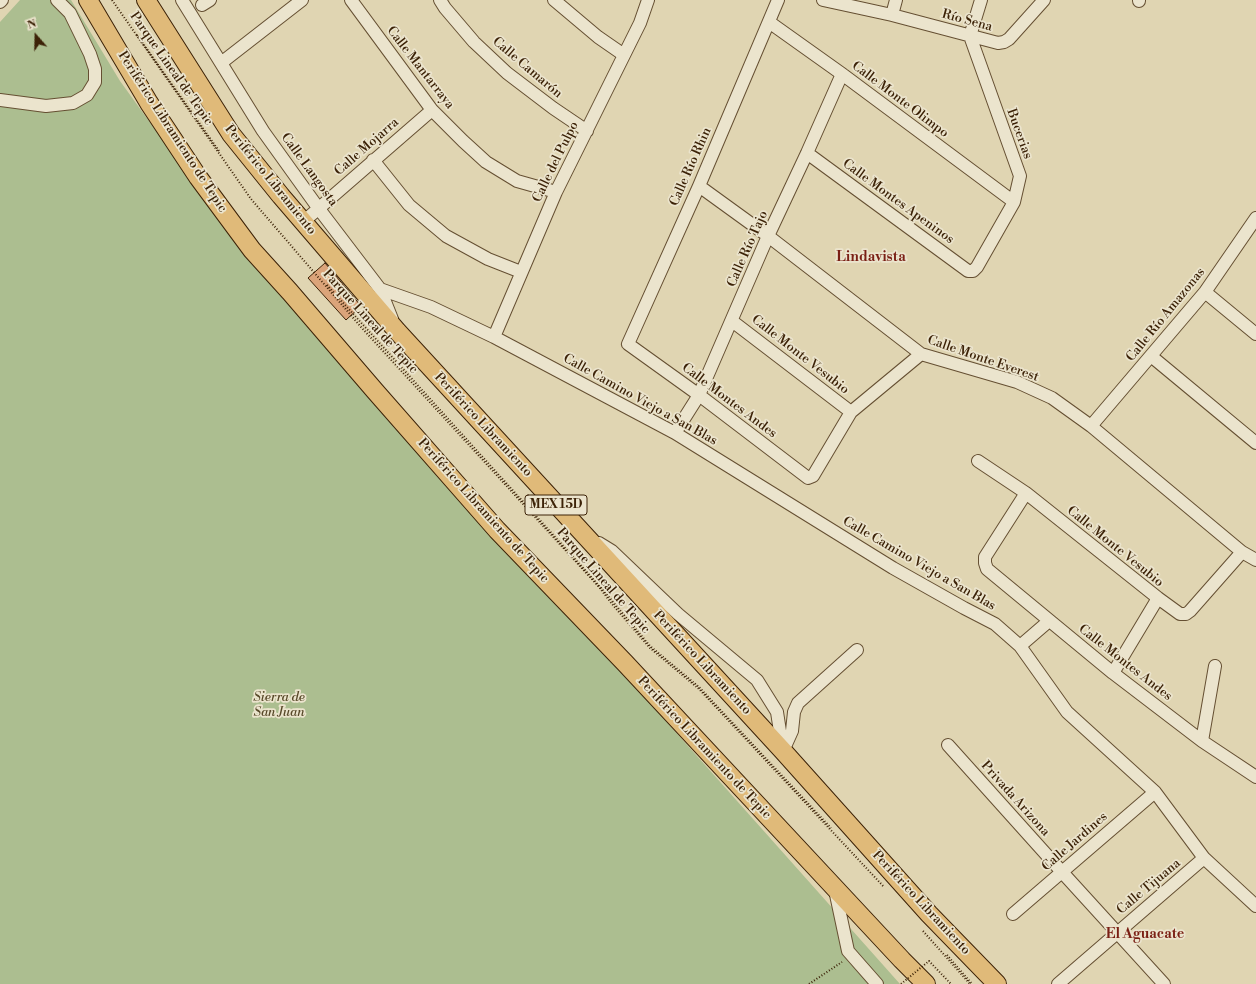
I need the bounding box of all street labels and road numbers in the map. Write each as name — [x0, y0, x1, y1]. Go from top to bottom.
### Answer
street label: Río Sena — [940, 7, 994, 35]
street label: Parque Lineal de Tepic — [126, 9, 216, 129]
street label: Calle Mantarraya — [383, 24, 457, 112]
street label: Calle Camarón — [489, 34, 565, 102]
street label: Periférico Libramiento de Tepic — [114, 49, 230, 215]
street label: Calle Monte Olimpo — [849, 59, 951, 141]
street label: Bucerias — [1003, 107, 1035, 161]
street label: Calle Mojarra — [332, 115, 402, 179]
street label: Calle del Pulpo — [530, 119, 582, 205]
street label: Periférico Libramiento — [221, 122, 319, 238]
street label: Calle Río Rhin — [667, 125, 715, 209]
street label: Calle Langosta — [277, 130, 341, 210]
street label: Calle Montes Apeninos — [839, 156, 957, 248]
street label: Calle Río Tajo — [724, 208, 772, 290]
street label: Calle Río Amazonas — [1123, 265, 1209, 365]
street label: Parque Lineal de Tepic — [319, 267, 421, 377]
street label: Calle Monte Vesubio — [748, 312, 852, 398]
street label: Calle Monte Everest — [925, 333, 1041, 385]
street label: Calle Camino Viejo a San Blas — [560, 351, 720, 449]
street label: Calle Montes Andes — [678, 360, 780, 442]
street label: Periférico Libramiento — [431, 370, 535, 480]
street label: Periférico Libramiento de Tepic — [414, 436, 552, 586]
road number: MEX 15D — [525, 495, 587, 515]
street label: Calle Monte Vesubio — [1064, 503, 1166, 591]
street label: Calle Camino Viejo a San Blas — [840, 514, 998, 614]
street label: Parque Lineal de Tepic — [553, 525, 653, 637]
street label: Periférico Libramiento — [650, 608, 754, 718]
street label: Calle Montes Andes — [1075, 622, 1175, 704]
street label: Periférico Libramiento de Tepic — [634, 674, 774, 822]
street label: Privada Arizona — [977, 758, 1053, 840]
street label: Calle Jardines — [1039, 809, 1111, 875]
street label: Periférico Libramiento — [869, 848, 973, 958]
street label: Calle Tijuana — [1114, 856, 1184, 918]

